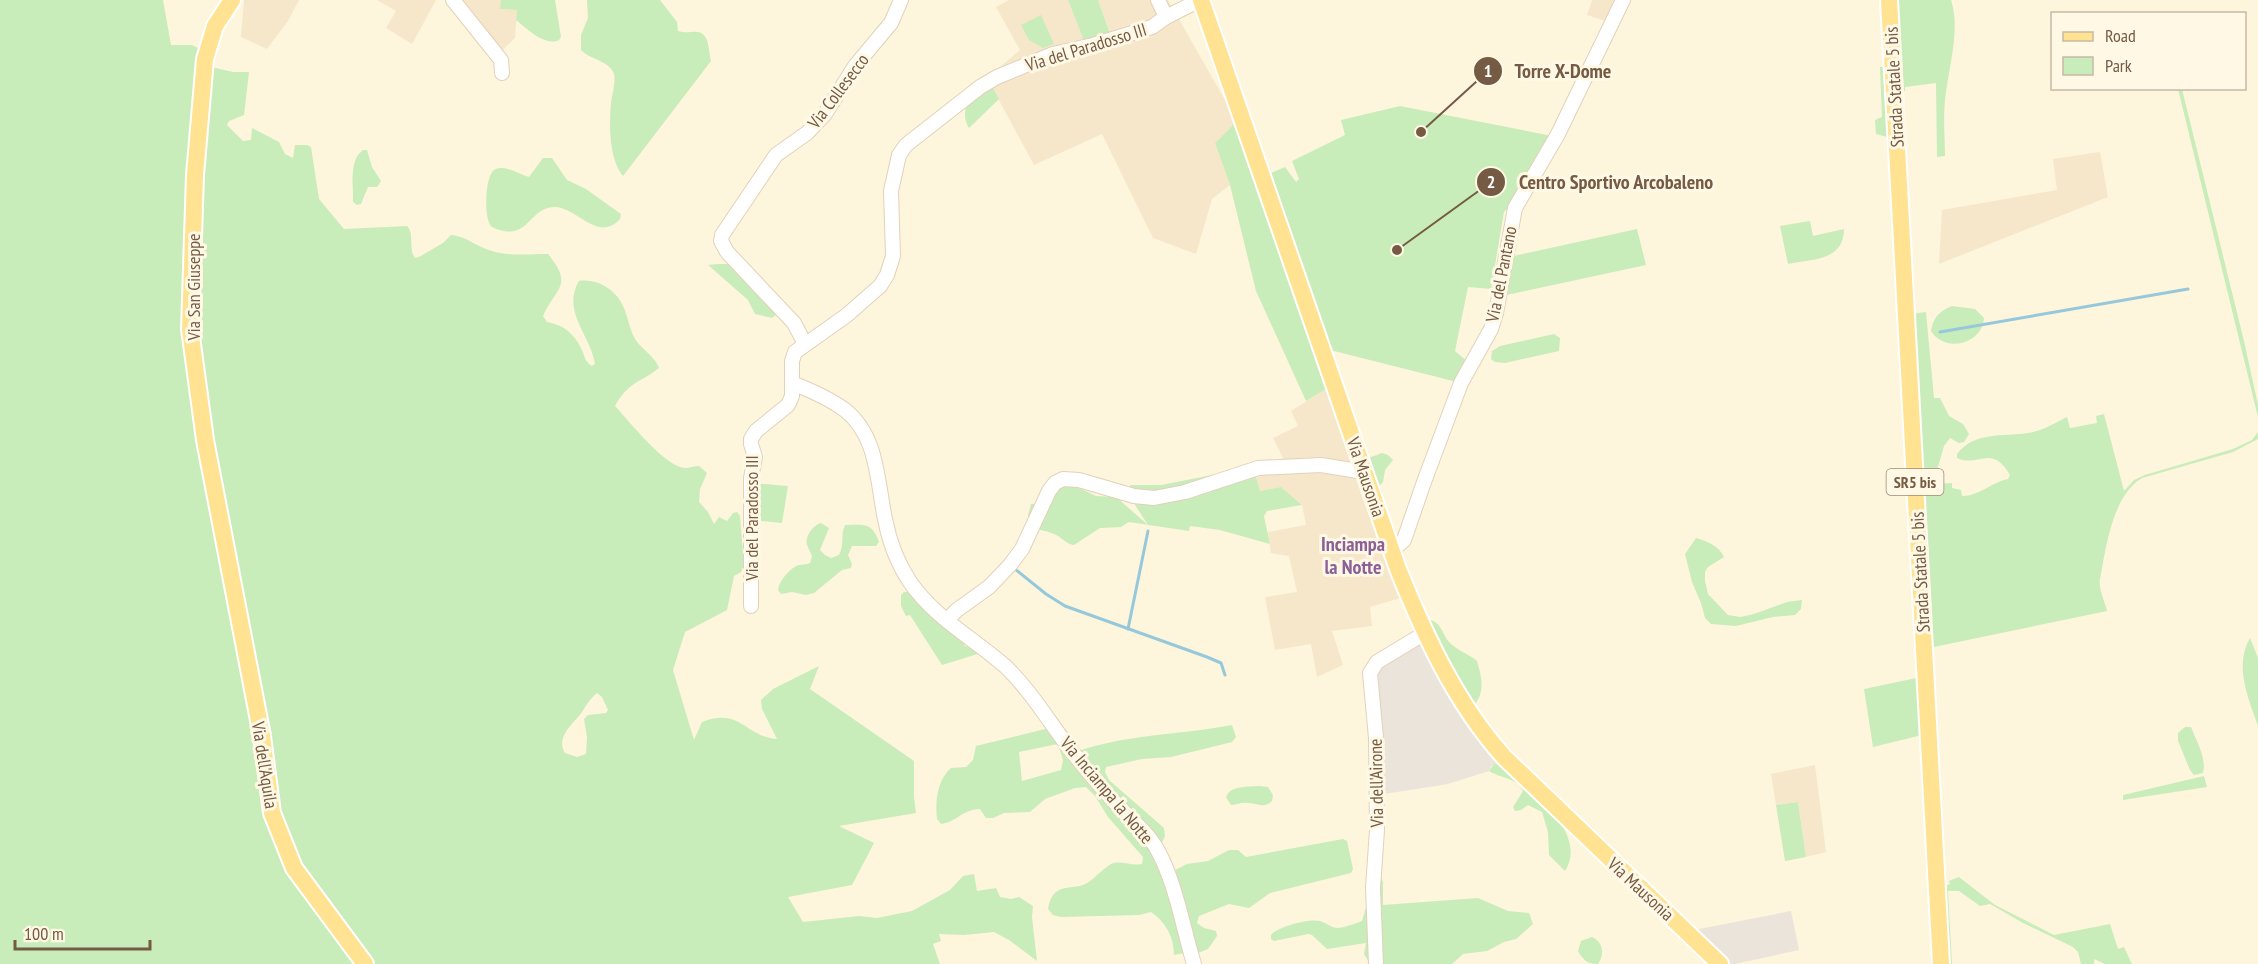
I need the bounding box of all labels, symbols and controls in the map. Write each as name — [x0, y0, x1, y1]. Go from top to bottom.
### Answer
legend — [2051, 12, 2246, 90]
street label: Via del Paradosso III — [1022, 18, 1149, 77]
text: Road — [2105, 24, 2136, 47]
street label: Strada Statale 5 bis — [1879, 26, 1909, 148]
street label: Via Collesecco — [802, 49, 874, 134]
callout: Torre X-Dome — [1473, 52, 1624, 90]
text: Park — [2105, 54, 2132, 77]
text: Torre X-Dome — [1515, 58, 1611, 84]
text: 1 — [1484, 59, 1492, 82]
callout: Centro Sportivo Arcobaleno — [1476, 163, 1725, 201]
text: Centro Sportivo Arcobaleno — [1519, 169, 1713, 195]
text: 2 — [1487, 170, 1495, 193]
street label: Via del Pantano — [1480, 224, 1522, 325]
street label: Via San Giuseppe — [182, 233, 205, 342]
street label: Via Mausonia — [1341, 433, 1390, 520]
street label: Via del Paradosso III — [740, 455, 763, 582]
road number: SR5 bis — [1886, 469, 1944, 495]
street label: Strada Statale 5 bis — [1905, 511, 1935, 633]
district label: Inciampa la Notte — [1321, 531, 1385, 580]
street label: Via dell'Aquila — [247, 719, 283, 810]
street label: Via Inciampa la Notte — [1055, 731, 1159, 848]
street label: Via dell'Airone — [1364, 738, 1388, 829]
street label: Via Mausonia — [1602, 852, 1679, 926]
scale bar — [15, 913, 150, 951]
text: 100 m — [24, 922, 64, 945]

